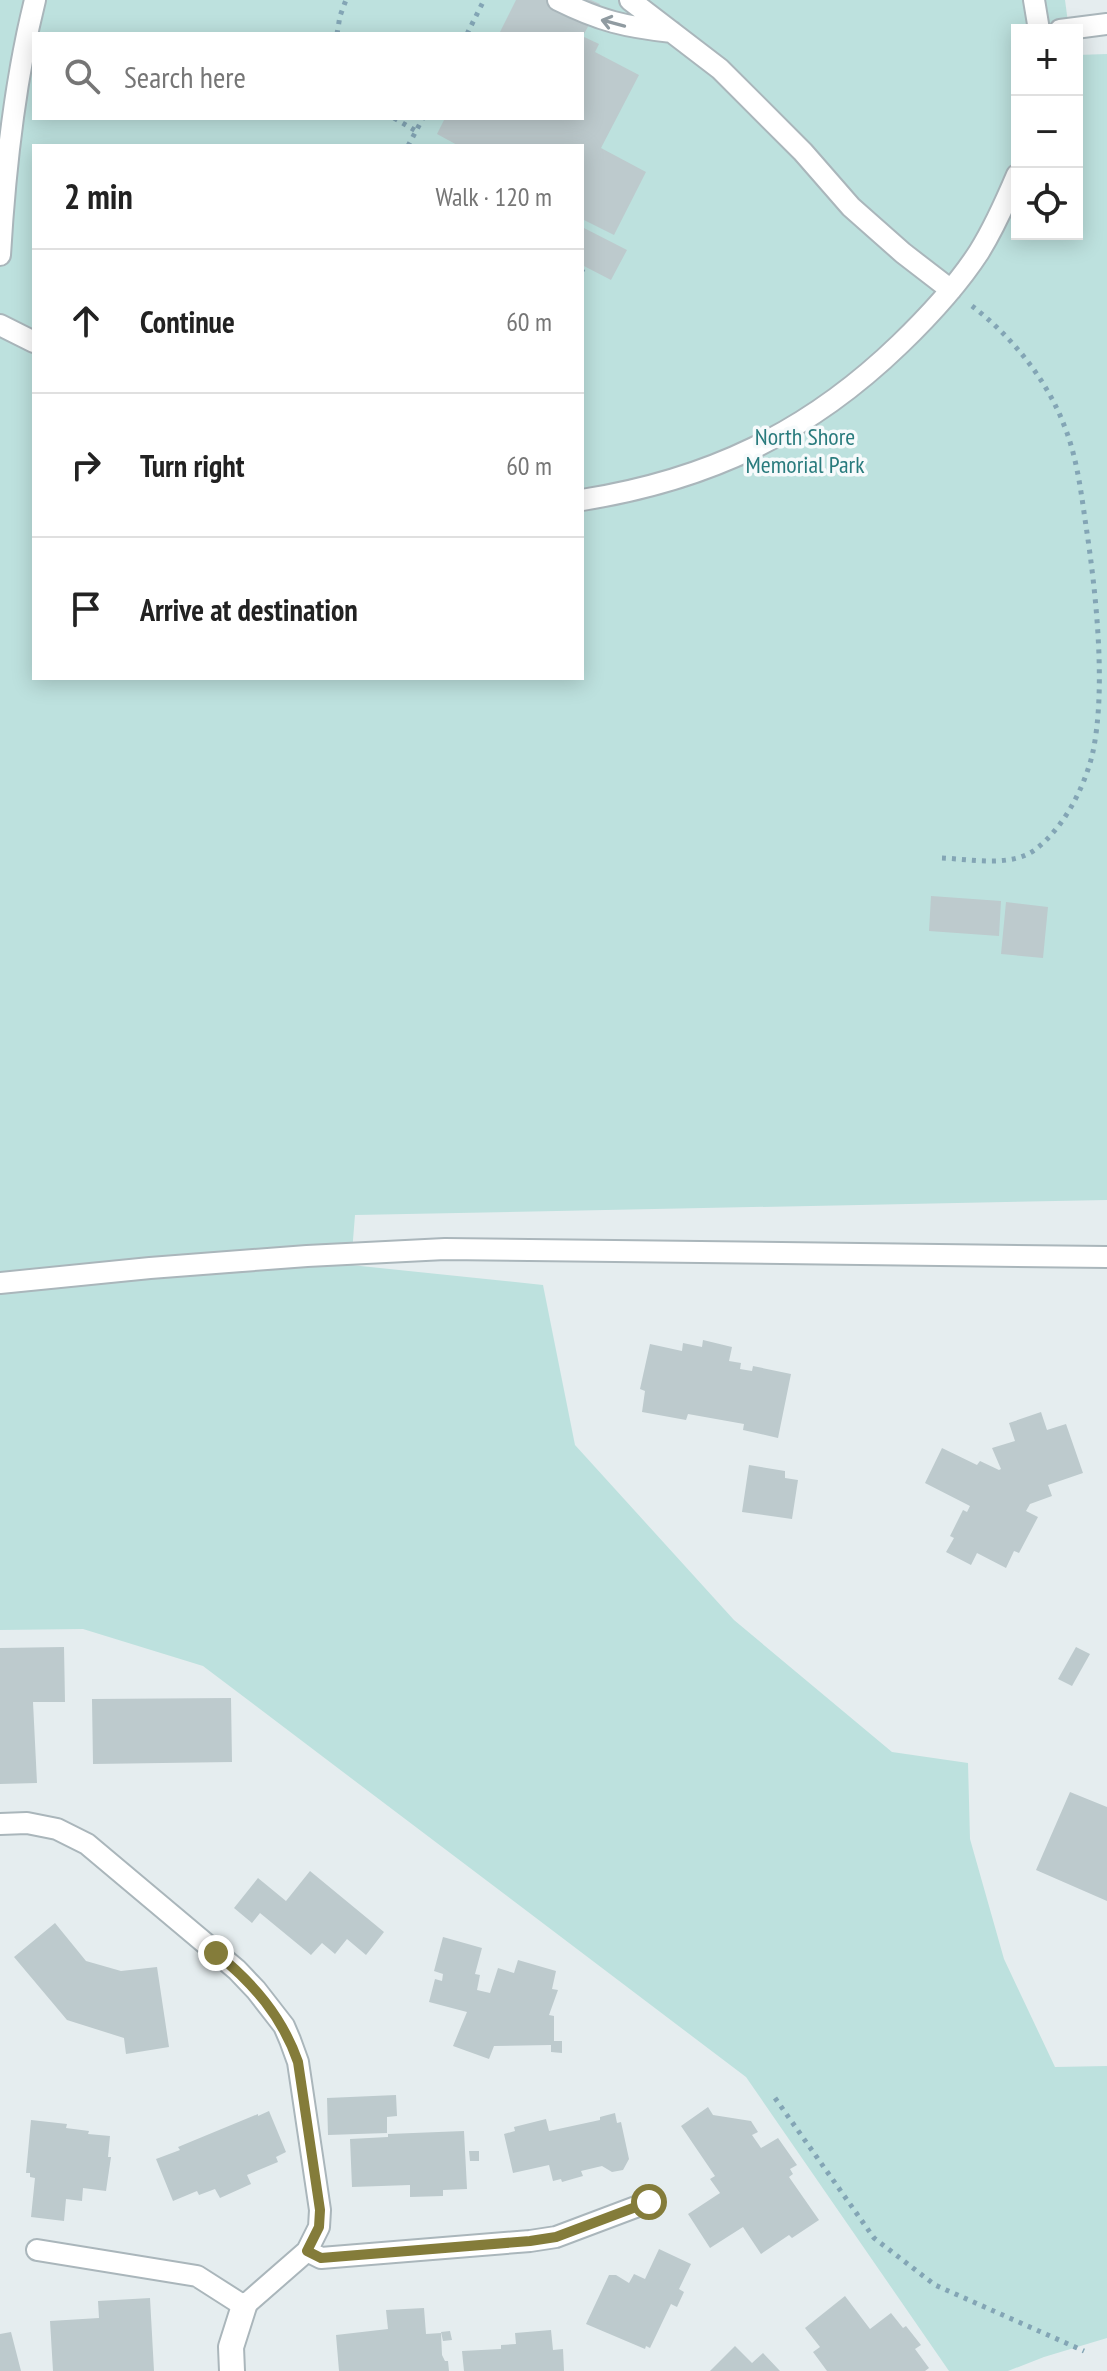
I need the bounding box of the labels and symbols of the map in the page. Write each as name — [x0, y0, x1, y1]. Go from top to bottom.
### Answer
one-way arrow — [601, 15, 627, 30]
park label: North Shore Memorial Park — [746, 421, 865, 480]
route end — [198, 1935, 234, 1971]
route start — [631, 2184, 667, 2220]

